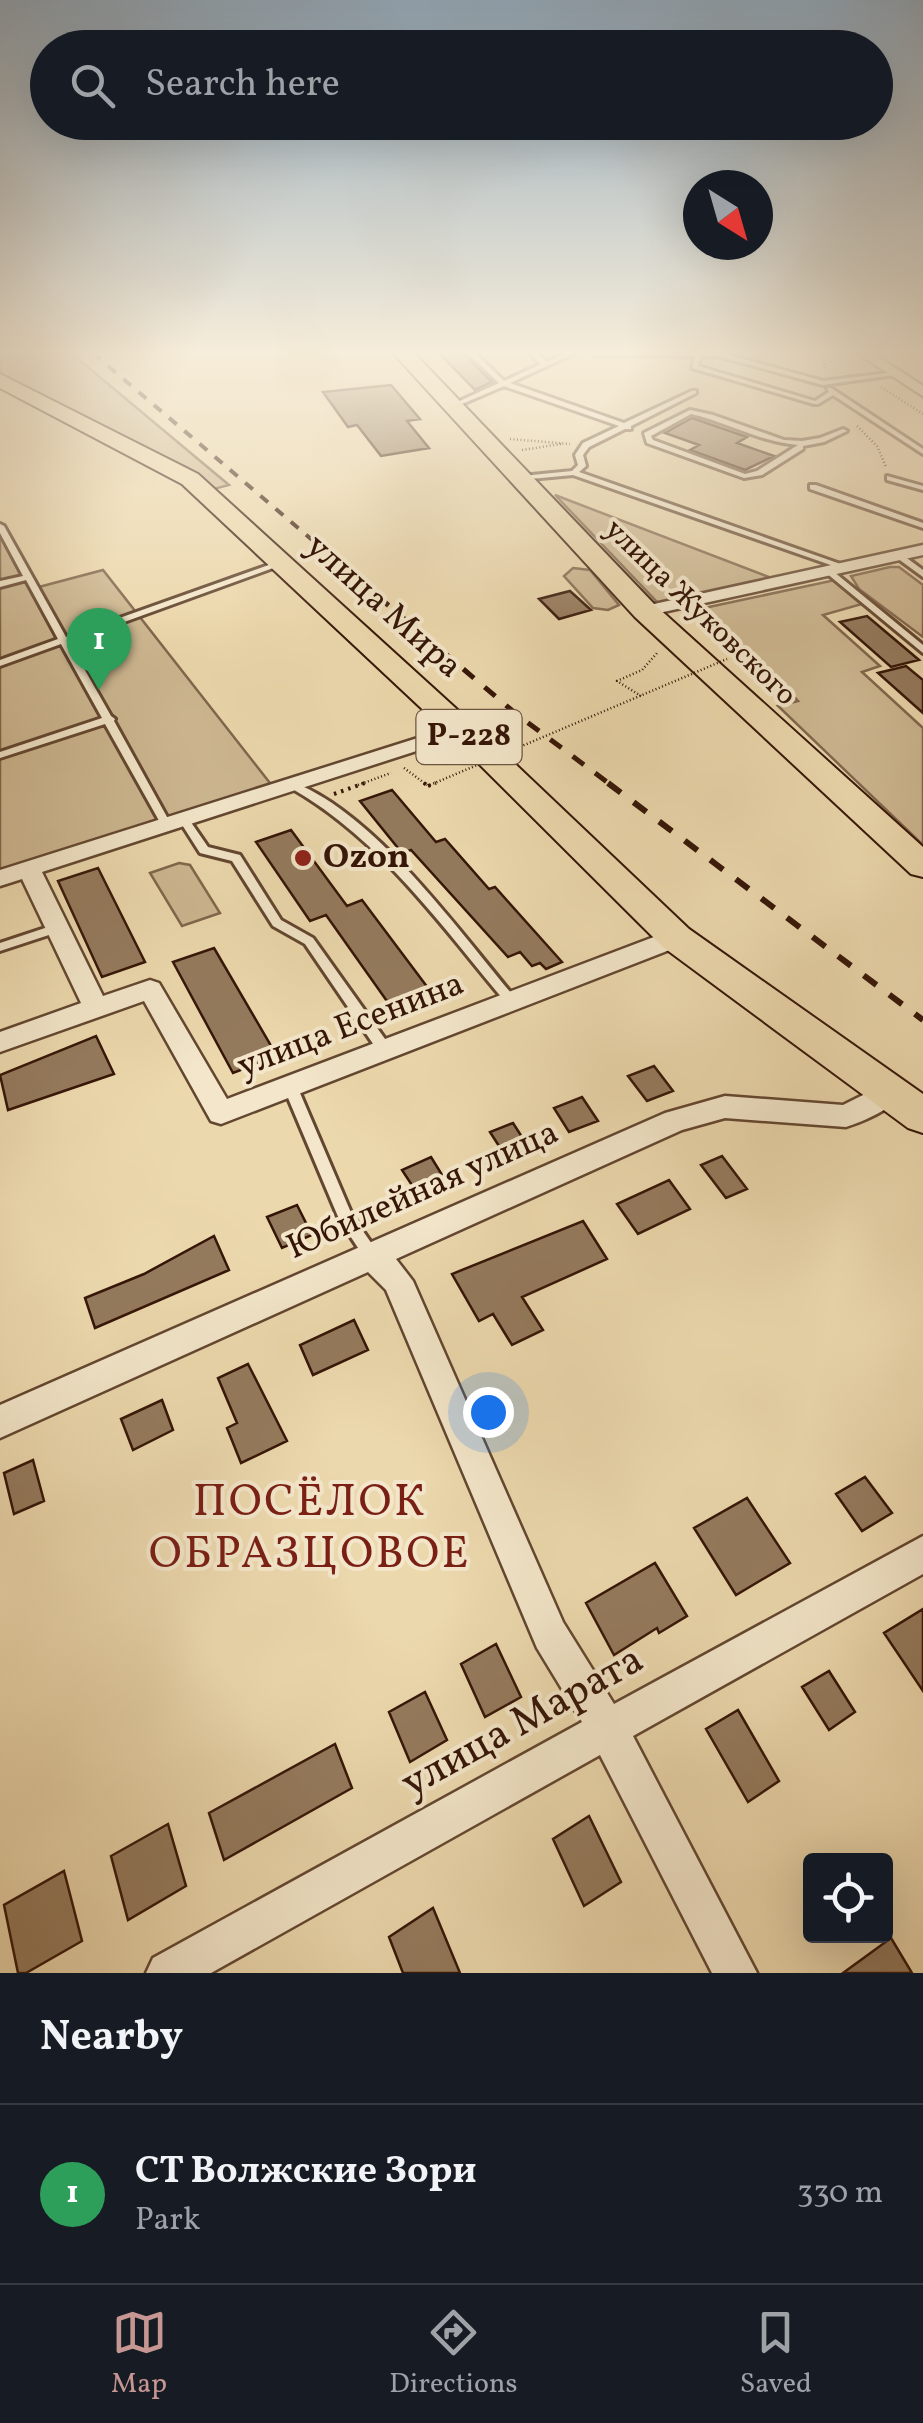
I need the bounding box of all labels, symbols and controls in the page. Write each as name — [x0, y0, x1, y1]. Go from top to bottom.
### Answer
search box — [30, 30, 893, 140]
icon: search — [65, 58, 120, 113]
text: Search here — [145, 59, 340, 112]
north arrow — [683, 170, 773, 260]
street label: улица Жуковского — [594, 510, 806, 716]
street label: улица Мира — [294, 524, 472, 690]
pin: 1 — [66, 608, 132, 690]
road number: Р-228 — [416, 710, 522, 764]
place label: Ozon — [323, 834, 410, 882]
marker: Ozon — [292, 847, 314, 869]
street label: улица Есенина — [231, 961, 471, 1091]
street label: Юбилейная улица — [280, 1110, 566, 1272]
your location — [463, 1387, 514, 1438]
district label: ПОСЁЛОК ОБРАЗЦОВОЕ — [149, 1472, 471, 1587]
street label: улица Марата — [391, 1632, 655, 1814]
map controls — [803, 1853, 893, 1943]
button: locate — [803, 1853, 893, 1943]
text: Nearby — [40, 2009, 183, 2068]
text: СТ Волжские Зори — [135, 2146, 477, 2199]
text: 1 — [66, 2172, 79, 2216]
text: 330 m — [797, 2172, 883, 2216]
text: Park — [135, 2199, 200, 2243]
tab: Map — [111, 2305, 167, 2404]
tab: Directions — [389, 2305, 518, 2404]
tab: Saved — [740, 2305, 812, 2404]

